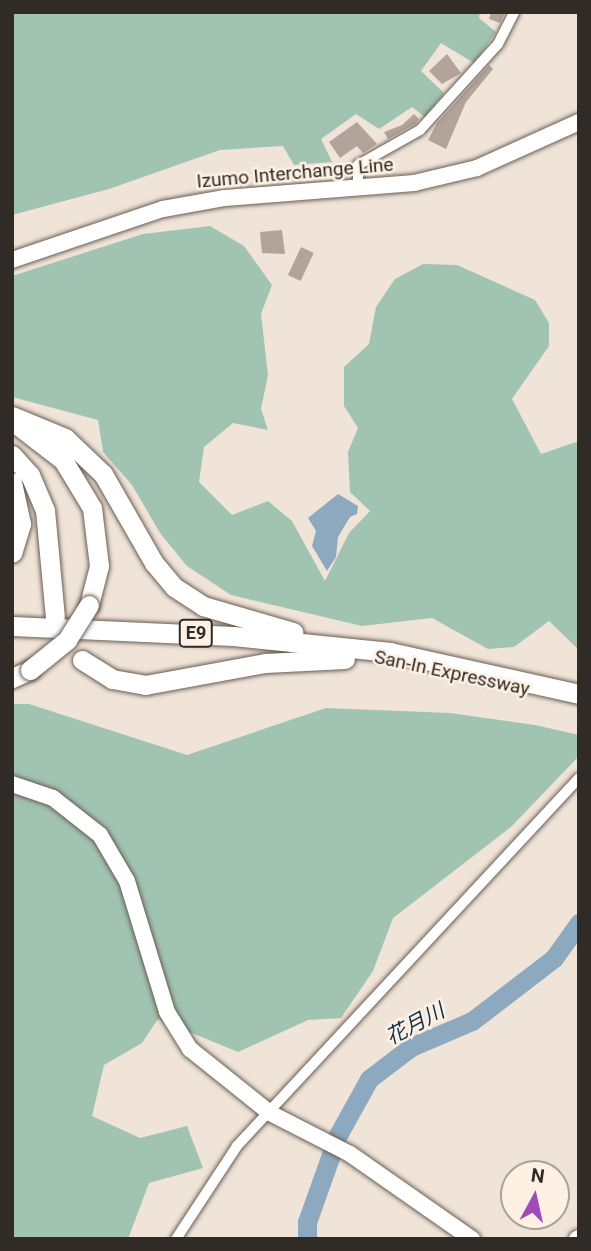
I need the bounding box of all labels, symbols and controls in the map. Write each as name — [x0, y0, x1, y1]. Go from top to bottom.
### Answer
street label: Izumo Interchange Line — [196, 153, 394, 193]
road number: E9 — [178, 618, 214, 648]
street label: San-In Expressway — [372, 645, 532, 701]
water label: 花月川 — [381, 998, 449, 1050]
north arrow — [500, 1160, 570, 1230]
text: N — [529, 1163, 546, 1188]

